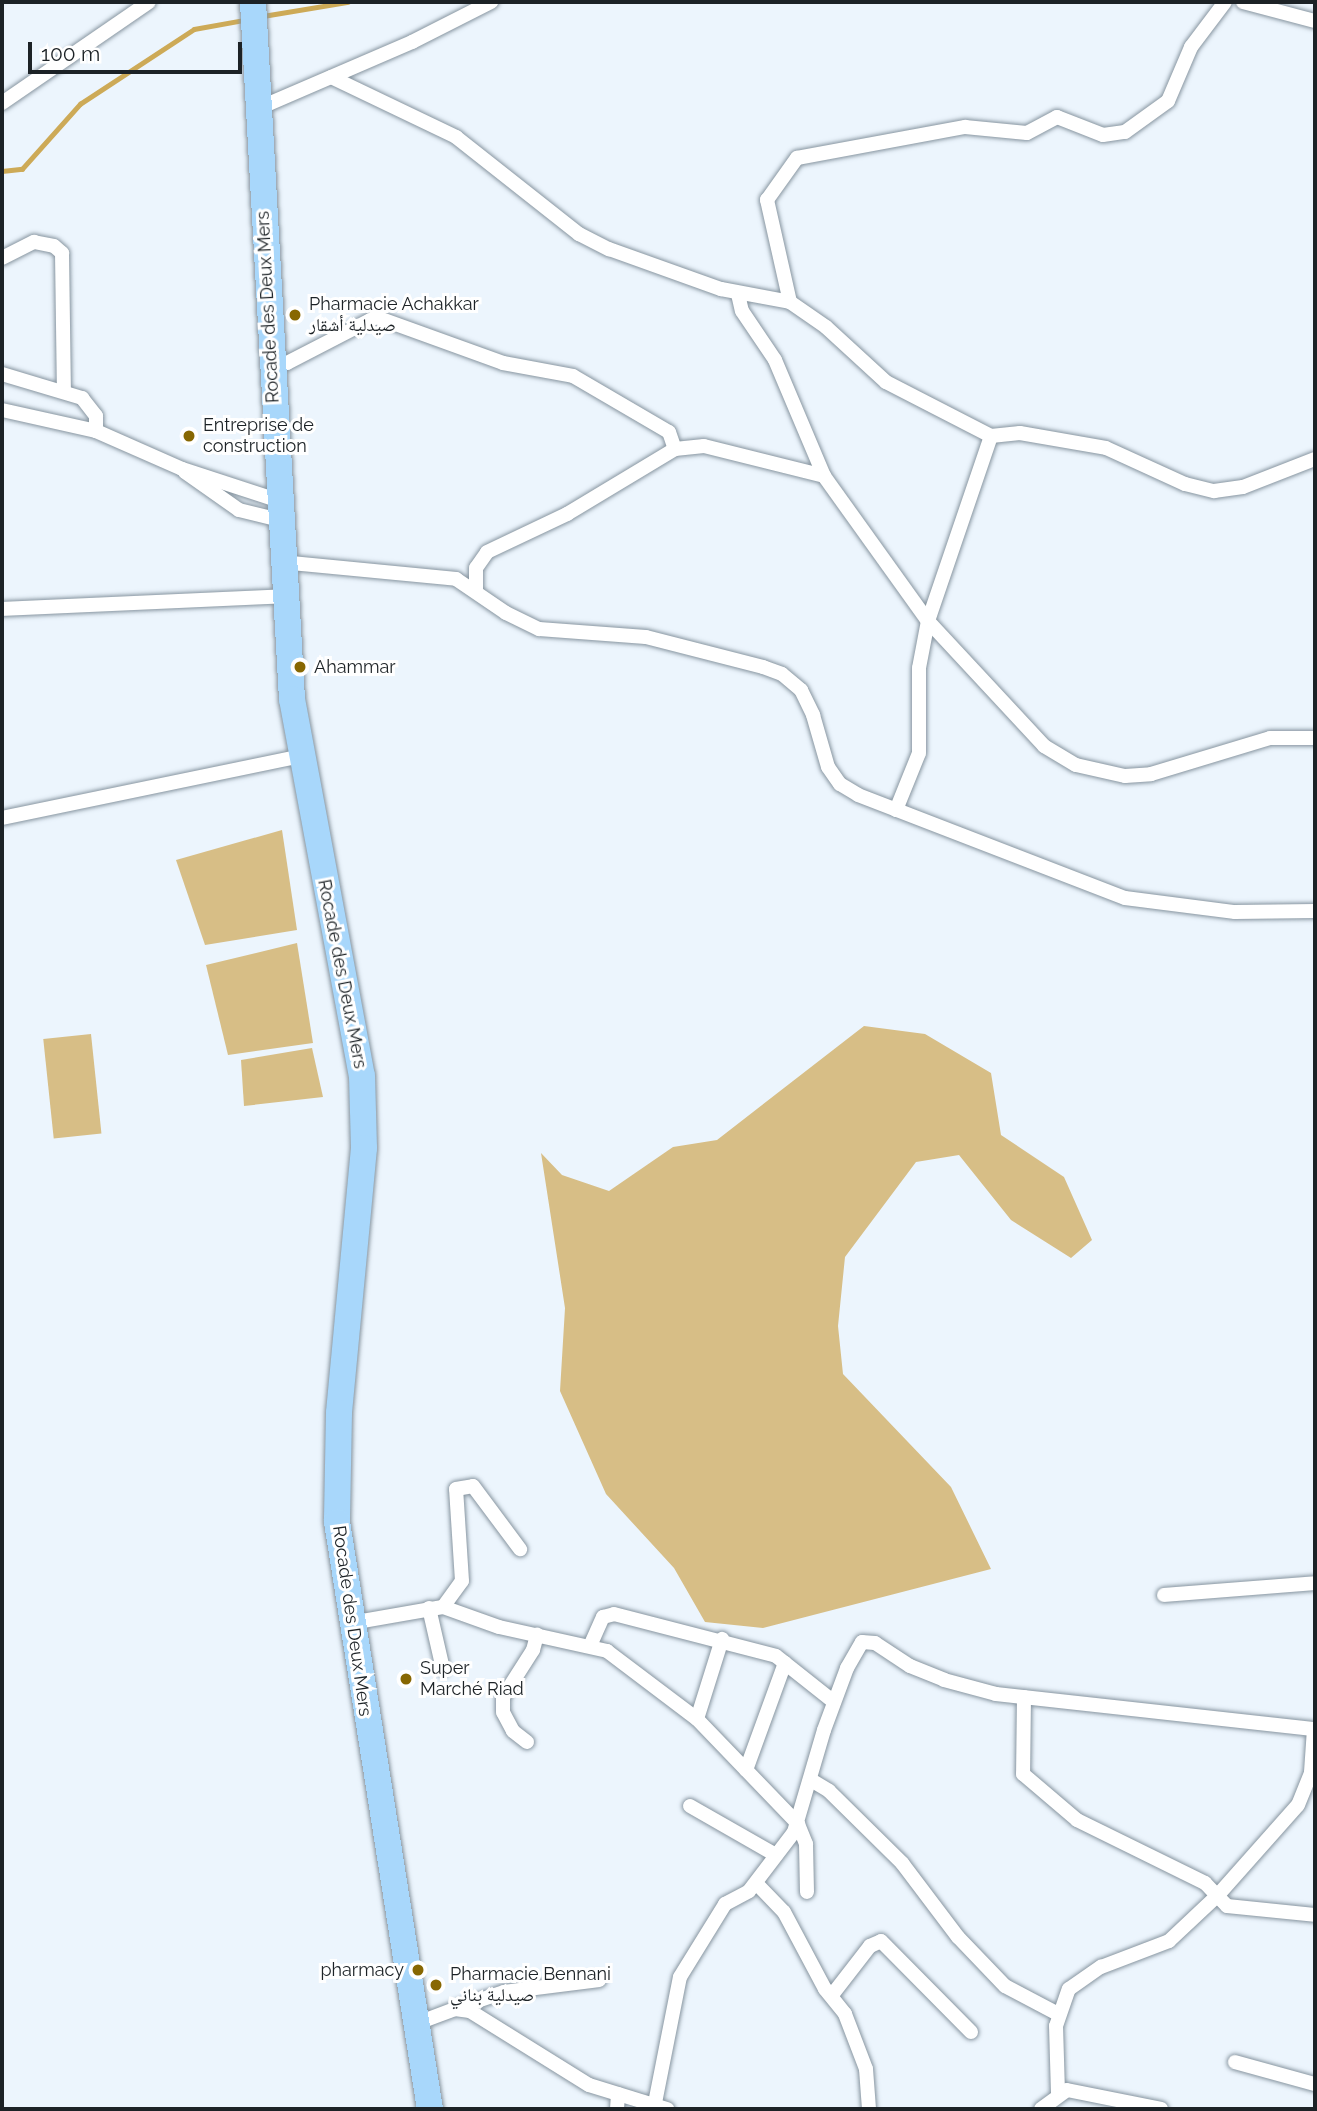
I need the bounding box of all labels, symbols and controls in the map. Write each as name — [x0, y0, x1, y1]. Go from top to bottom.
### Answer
scale bar — [32, 28, 245, 72]
text: 100 m — [41, 41, 100, 66]
street label: Rocade des Deux Mers — [252, 210, 284, 404]
place label: Pharmacie Achakkar صيدلية أشقار — [309, 294, 479, 336]
marker: Pharmacie Achakkar صيدلية أشقار — [287, 307, 303, 323]
place label: Entreprise de construction — [203, 415, 314, 458]
marker: Entreprise de construction — [181, 428, 197, 444]
place label: Ahammar — [314, 656, 396, 678]
marker: Ahammar — [292, 659, 308, 675]
street label: Rocade des Deux Mers — [313, 878, 371, 1070]
street label: Rocade des Deux Mers — [328, 1524, 376, 1718]
place label: Super Marché Riad — [420, 1658, 524, 1700]
marker: Super Marché Riad — [398, 1671, 414, 1687]
place label: pharmacy — [320, 1959, 404, 1981]
marker: pharmacy — [410, 1962, 426, 1978]
place label: Pharmacie Bennani صيدلية بناني — [450, 1964, 611, 2007]
marker: Pharmacie Bennani صيدلية بناني — [428, 1977, 444, 1993]

